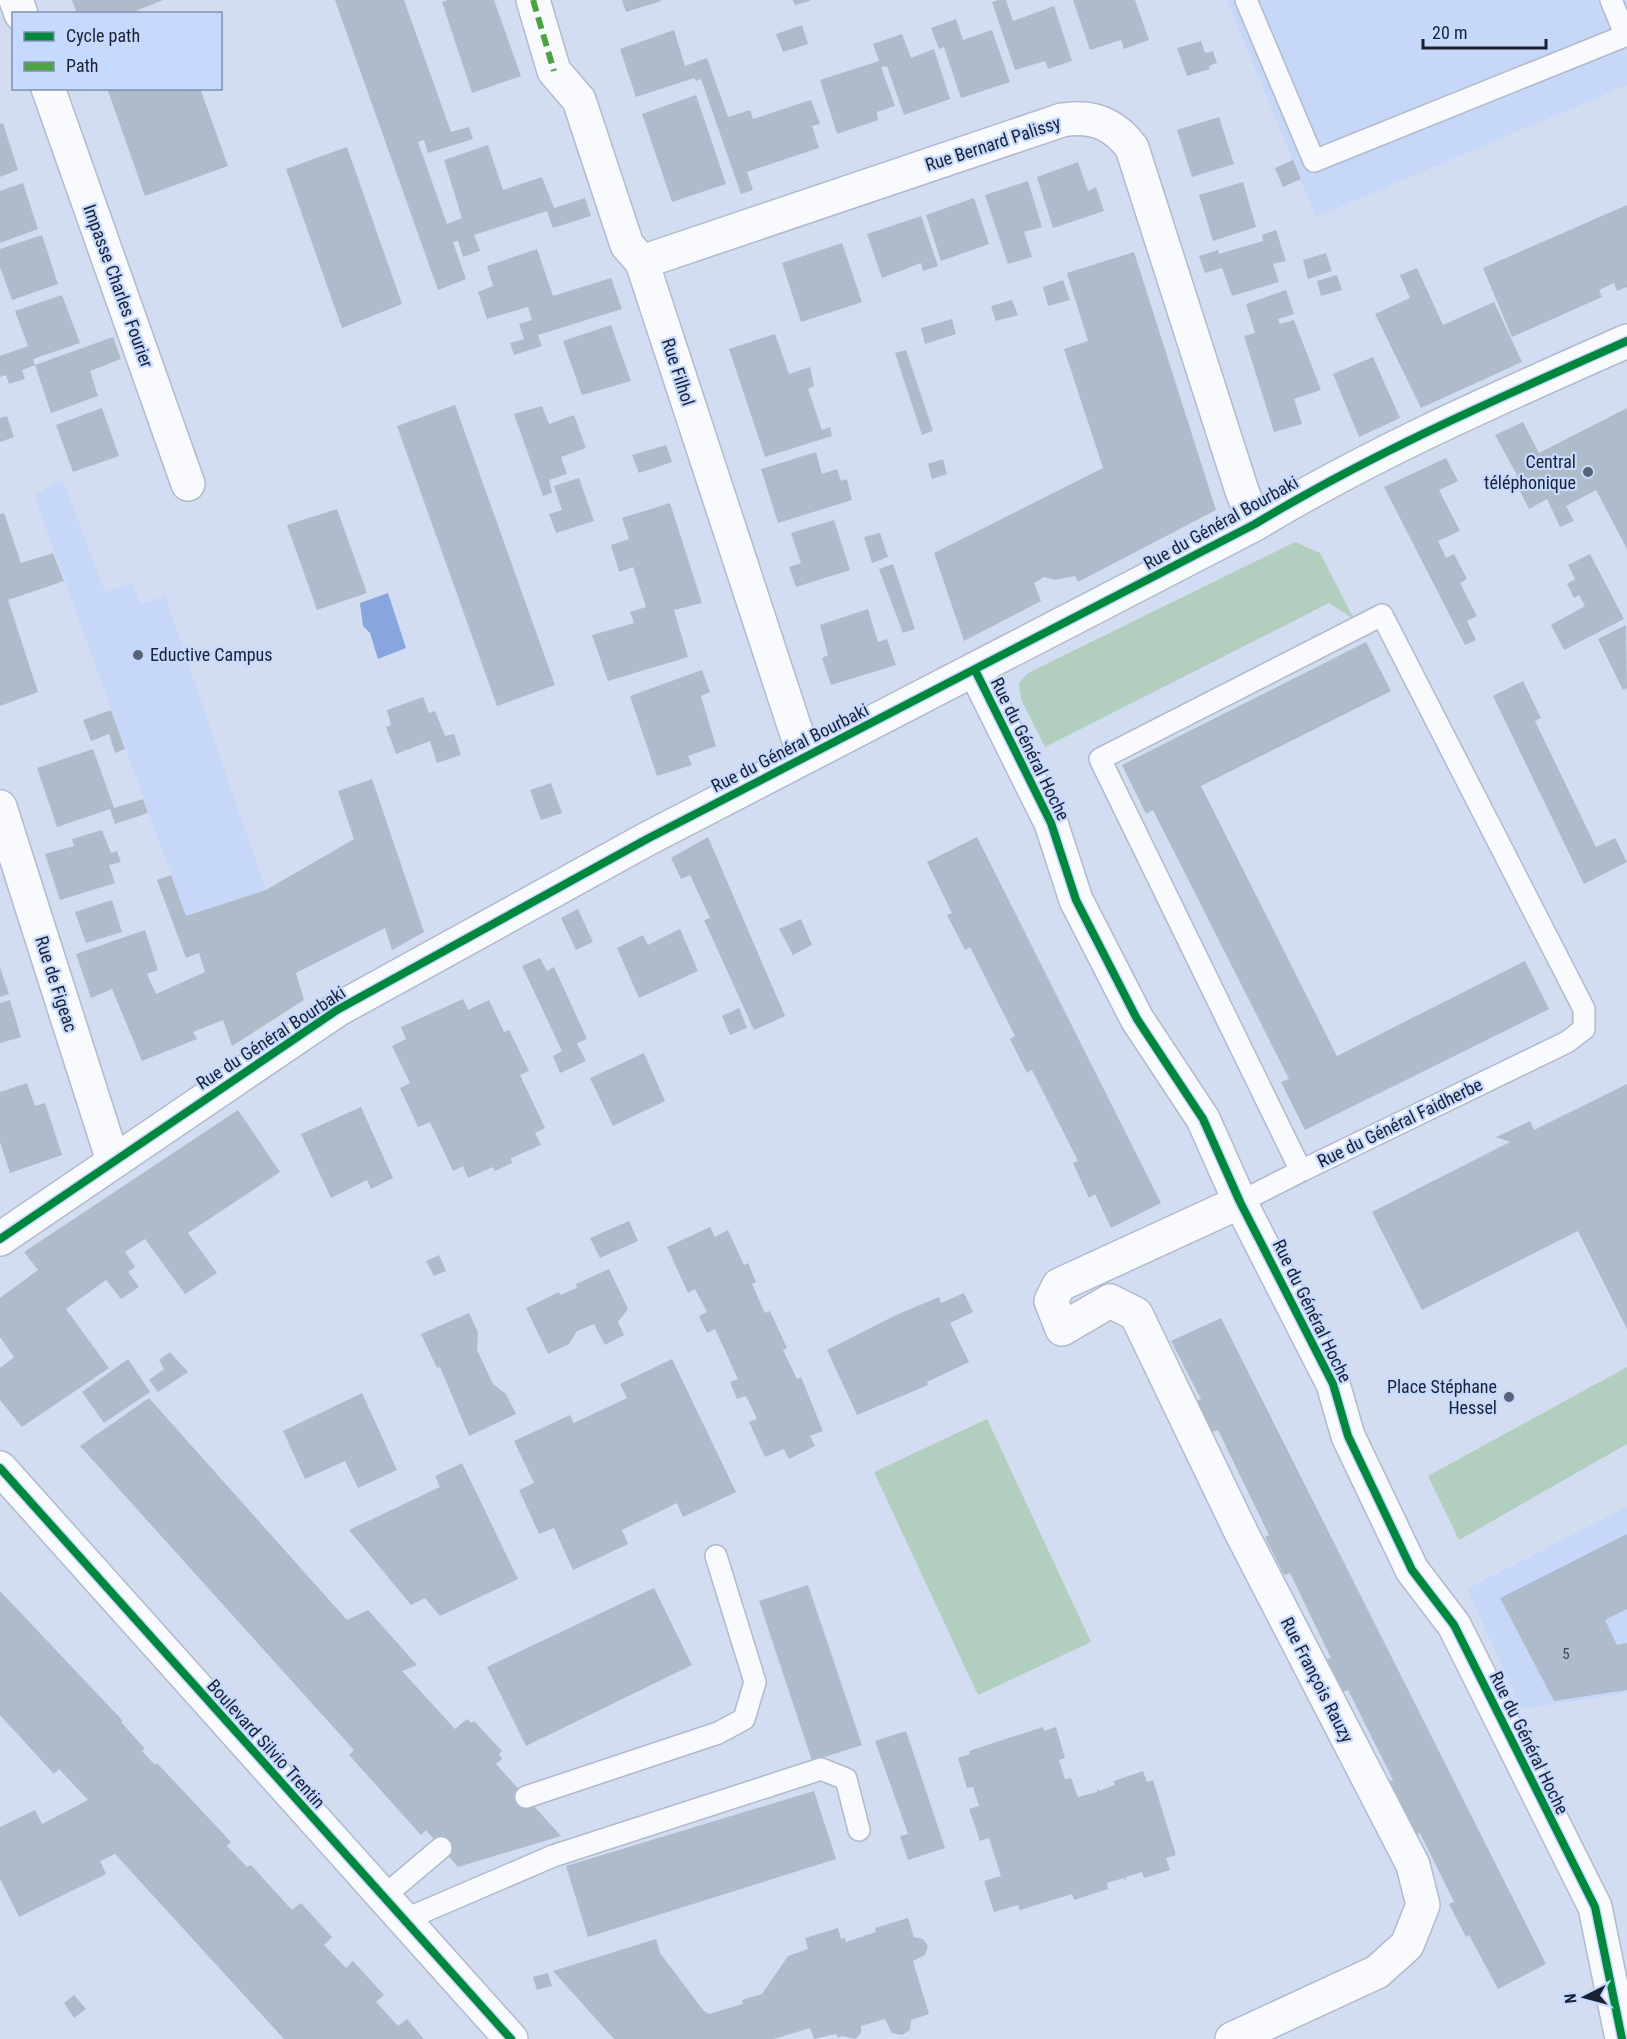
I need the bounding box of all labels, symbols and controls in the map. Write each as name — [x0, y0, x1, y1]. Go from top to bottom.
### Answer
legend — [12, 12, 222, 90]
scale bar — [1423, 12, 1546, 50]
text: 20 m — [1432, 22, 1467, 43]
text: Cycle path — [66, 25, 140, 46]
text: Path — [66, 55, 99, 76]
street label: Rue Bernard Palissy — [923, 112, 1064, 175]
street label: Impasse Charles Fourier — [79, 201, 158, 371]
street label: Rue Filhol — [658, 335, 699, 408]
place label: Central téléphonique — [1484, 451, 1576, 493]
marker: Central téléphonique — [1581, 465, 1595, 479]
street label: Rue du Général Bourbaki — [1140, 471, 1302, 574]
place label: Eductive Campus — [150, 644, 273, 665]
marker: Eductive Campus — [131, 648, 145, 662]
street label: Rue du Général Hoche — [987, 674, 1074, 824]
street label: Rue du Général Bourbaki — [708, 699, 872, 796]
street label: Rue de Figeac — [31, 933, 82, 1034]
street label: Rue du Général Bourbaki — [192, 981, 349, 1094]
street label: Rue du Général Faidherbe — [1314, 1073, 1486, 1172]
street label: Rue du Général Hoche — [1269, 1236, 1356, 1386]
place label: Place Stéphane Hessel — [1387, 1376, 1497, 1418]
marker: Place Stéphane Hessel — [1502, 1390, 1516, 1404]
street label: Rue François Rauzy — [1277, 1614, 1358, 1746]
house number: 5 — [1562, 1645, 1570, 1663]
street label: Rue du Général Hoche — [1486, 1668, 1573, 1818]
street label: Boulevard Silvio Trentin — [203, 1675, 330, 1812]
north arrow — [1555, 1967, 1615, 2027]
text: N — [1561, 1993, 1581, 2004]

